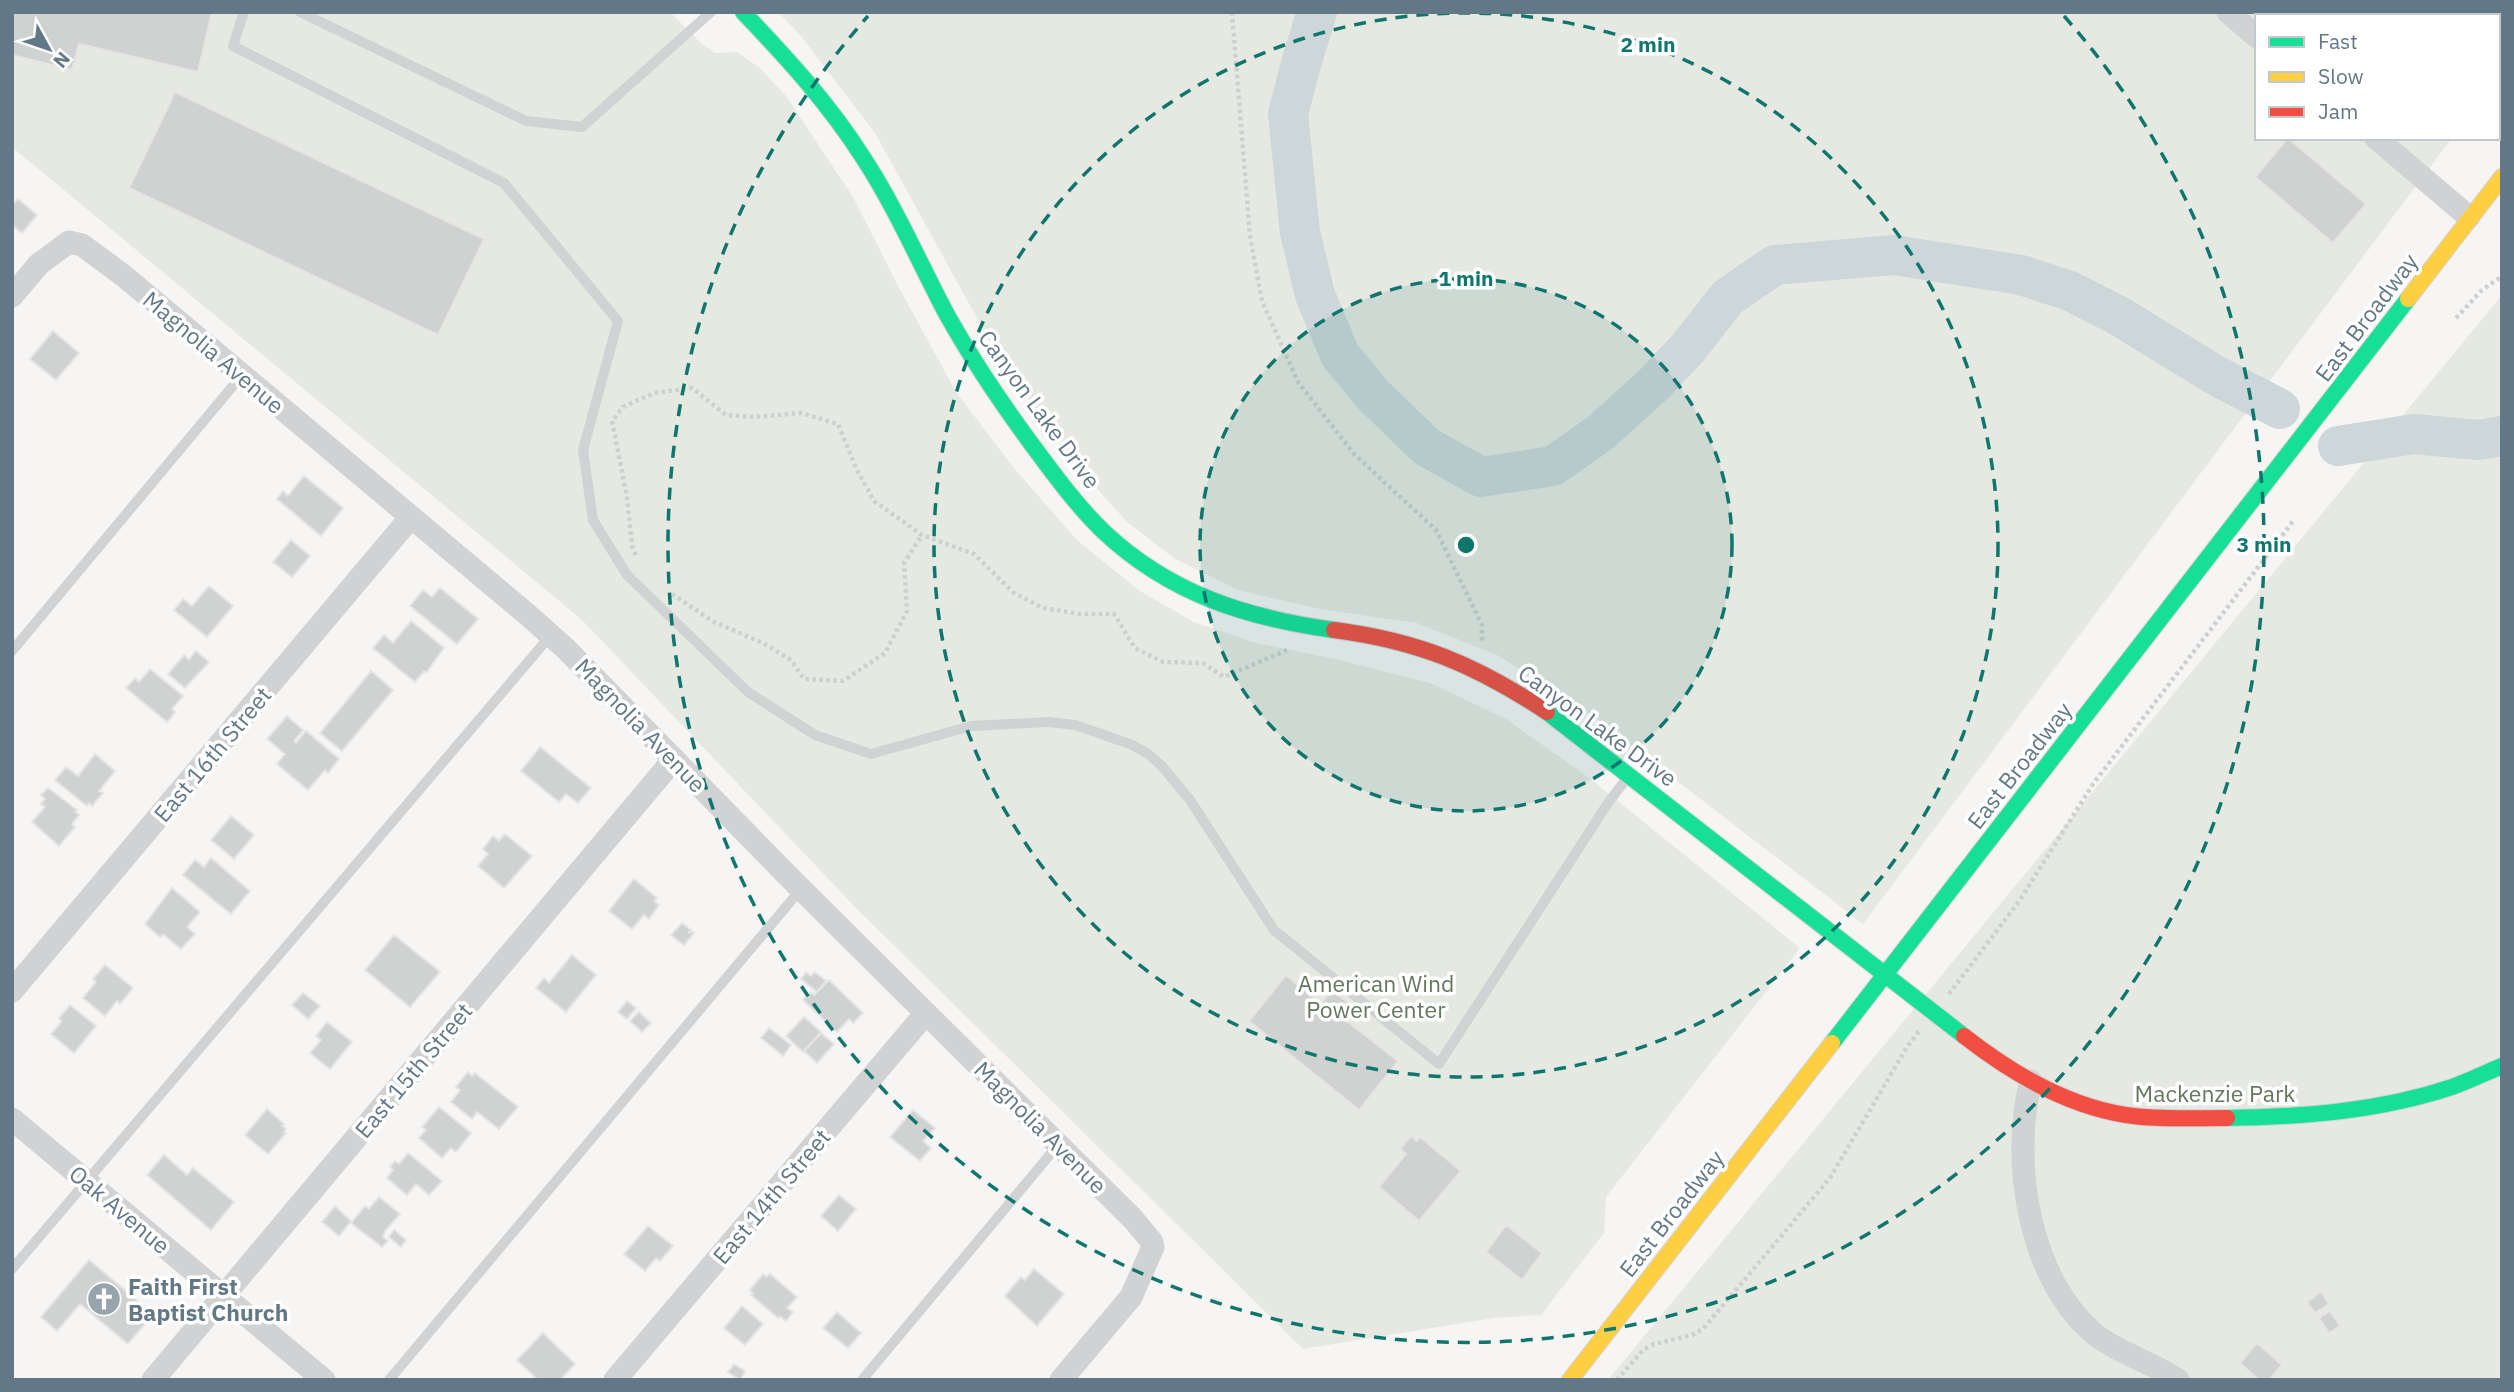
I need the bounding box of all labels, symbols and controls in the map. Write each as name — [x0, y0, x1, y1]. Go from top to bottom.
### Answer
north arrow — [14, 14, 84, 84]
legend — [2255, 14, 2500, 140]
text: Fast — [2318, 27, 2358, 55]
text: 2 min — [1621, 30, 1675, 58]
text: N — [48, 47, 76, 73]
text: Slow — [2318, 62, 2364, 90]
text: Jam — [2318, 97, 2358, 125]
street label: East Broadway — [2308, 246, 2424, 387]
text: 1 min — [1439, 264, 1493, 292]
street label: Magnolia Avenue — [137, 284, 291, 420]
street label: Canyon Lake Drive — [972, 324, 1108, 494]
text: 3 min — [2237, 530, 2291, 558]
centre of rings — [1454, 533, 1478, 557]
street label: Magnolia Avenue — [569, 651, 713, 799]
street label: Canyon Lake Drive — [1513, 657, 1683, 793]
street label: East 16th Street — [147, 680, 277, 828]
street label: East Broadway — [1960, 695, 2078, 835]
park label: American Wind Power Center — [1298, 968, 1454, 1024]
street label: East 15th Street — [348, 996, 478, 1144]
street label: Magnolia Avenue — [968, 1054, 1114, 1200]
park label: Mackenzie Park — [2135, 1078, 2295, 1108]
street label: East 14th Street — [706, 1122, 836, 1270]
street label: East Broadway — [1612, 1143, 1730, 1283]
street label: Oak Avenue — [63, 1158, 177, 1260]
place label: Faith First Baptist Church — [128, 1271, 288, 1327]
church icon: Faith First Baptist Church — [85, 1280, 123, 1318]

